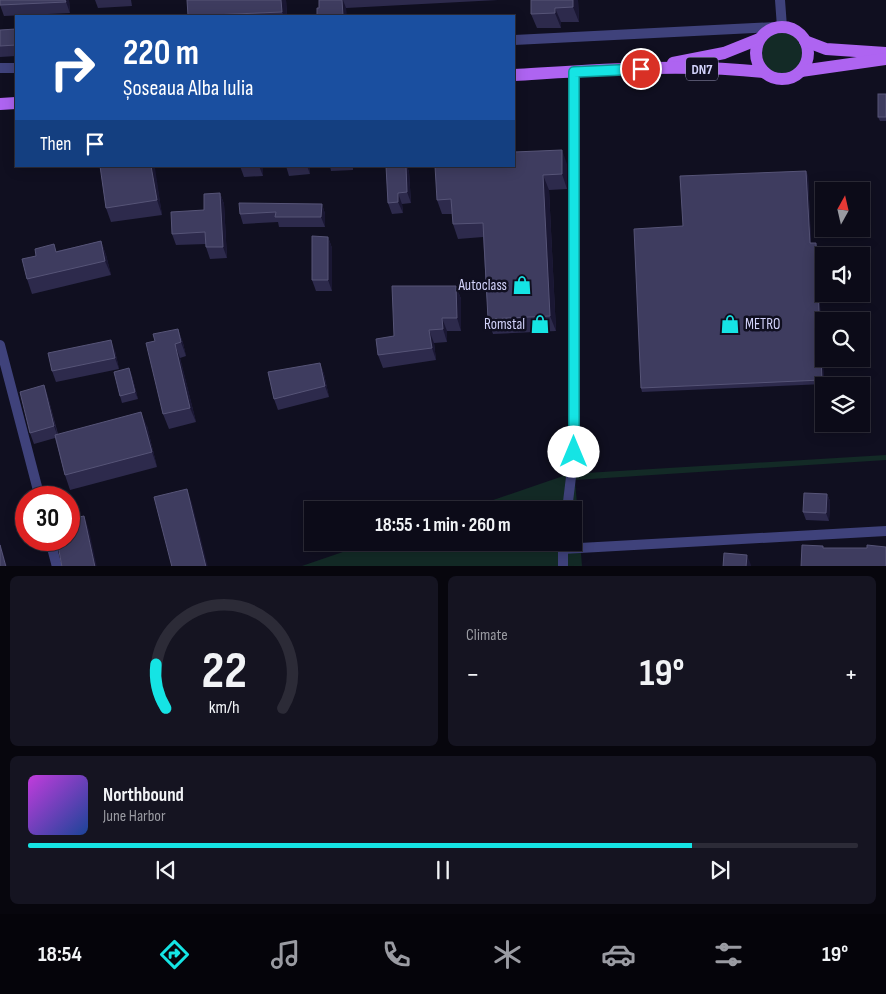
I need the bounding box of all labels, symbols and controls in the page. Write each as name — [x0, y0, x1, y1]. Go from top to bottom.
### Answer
text: 220 m — [123, 32, 199, 75]
icon: right — [40, 35, 105, 100]
pin — [620, 48, 662, 90]
icon: arrive — [627, 55, 655, 83]
road number: DN7 — [686, 58, 718, 80]
text: Șoseaua Alba Iulia — [123, 75, 254, 102]
icon: arrive — [81, 130, 109, 158]
text: Then — [40, 133, 71, 156]
north arrow — [815, 182, 870, 238]
map controls — [815, 182, 870, 432]
button: sound — [815, 247, 870, 302]
shop icon: Autoclass — [511, 274, 533, 296]
place label: Autoclass — [457, 276, 507, 295]
button: search — [815, 312, 870, 367]
shop icon: Romstal — [529, 313, 551, 335]
shop icon: METRO — [719, 313, 741, 335]
place label: Romstal — [484, 315, 525, 334]
place label: METRO — [745, 315, 780, 334]
button: layers — [815, 377, 870, 432]
position arrow — [547, 425, 599, 477]
speed limit sign: 30 — [15, 486, 80, 551]
text: 18:55 · 1 min · 260 m — [375, 514, 511, 537]
text: Climate — [466, 626, 508, 645]
text: 22 — [201, 640, 247, 703]
text: 19° — [640, 651, 684, 696]
text: − — [466, 658, 480, 691]
text: + — [844, 658, 858, 691]
text: km/h — [209, 697, 239, 718]
text: Northbound — [103, 784, 184, 807]
text: June Harbor — [103, 807, 166, 826]
icon: previous — [152, 856, 180, 884]
icon: pause — [429, 856, 457, 884]
icon: next — [706, 856, 734, 884]
icon: directions — [157, 937, 192, 972]
icon: music — [268, 937, 303, 972]
icon: phone — [379, 937, 414, 972]
icon: climate — [490, 937, 525, 972]
icon: car — [601, 937, 636, 972]
icon: filters — [711, 937, 746, 972]
text: 18:54 — [38, 941, 82, 968]
text: 19° — [822, 941, 848, 968]

